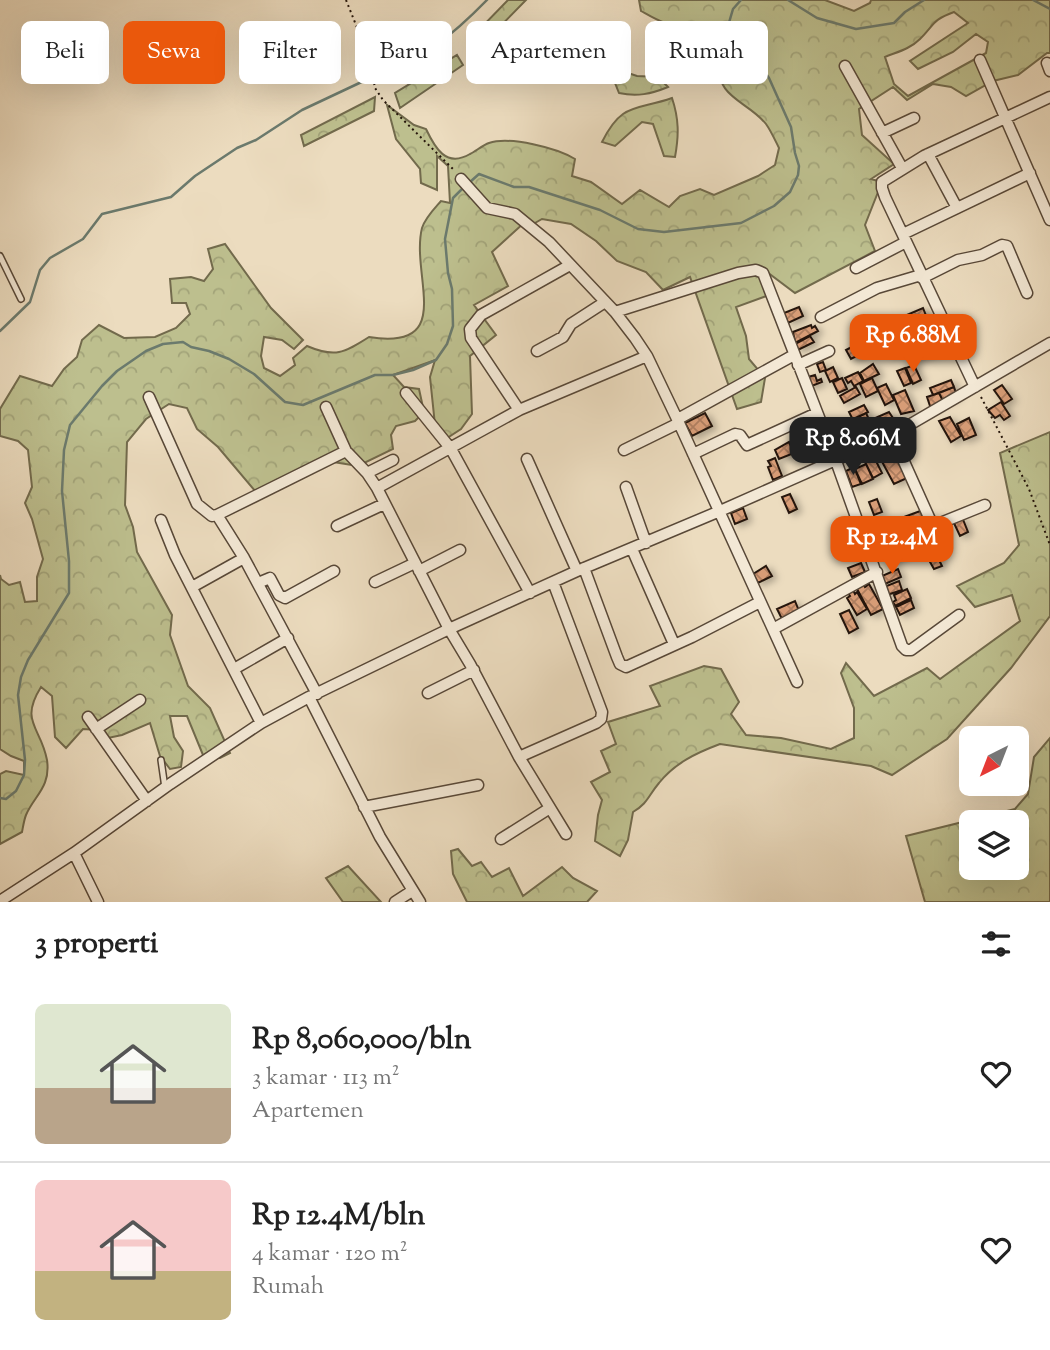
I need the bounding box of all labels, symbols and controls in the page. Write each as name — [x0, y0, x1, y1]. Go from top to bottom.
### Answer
chip: Beli — [21, 21, 109, 84]
chip: Sewa — [123, 21, 225, 84]
chip: Filter — [239, 21, 341, 84]
chip: Baru — [355, 21, 452, 84]
chip: Apartemen — [466, 21, 631, 84]
chip: Rumah — [645, 21, 768, 84]
pin: Rp 6.88M — [841, 314, 985, 374]
text: Rp 6.88M — [866, 320, 960, 353]
pin: Rp 8.06M — [781, 418, 925, 477]
text: Rp 8.06M — [805, 423, 901, 456]
pin: Rp 12.4M — [820, 516, 964, 576]
text: Rp 12.4M — [846, 522, 938, 555]
north arrow — [959, 726, 1029, 796]
map controls — [959, 726, 1029, 880]
button: layers — [959, 810, 1029, 880]
text: 3 properti — [35, 923, 158, 966]
icon: filters — [977, 925, 1015, 963]
text: Rp 8,060,000/bln — [252, 1019, 472, 1062]
icon: home — [91, 1032, 175, 1116]
icon: heart — [977, 1055, 1015, 1093]
text: 3 kamar · 113 m² — [252, 1062, 399, 1095]
text: Apartemen — [252, 1095, 364, 1128]
text: Rp 12.4M/bln — [252, 1195, 425, 1238]
icon: home — [91, 1208, 175, 1292]
icon: heart — [977, 1231, 1015, 1269]
text: 4 kamar · 120 m² — [252, 1238, 408, 1271]
text: Rumah — [252, 1271, 324, 1304]

